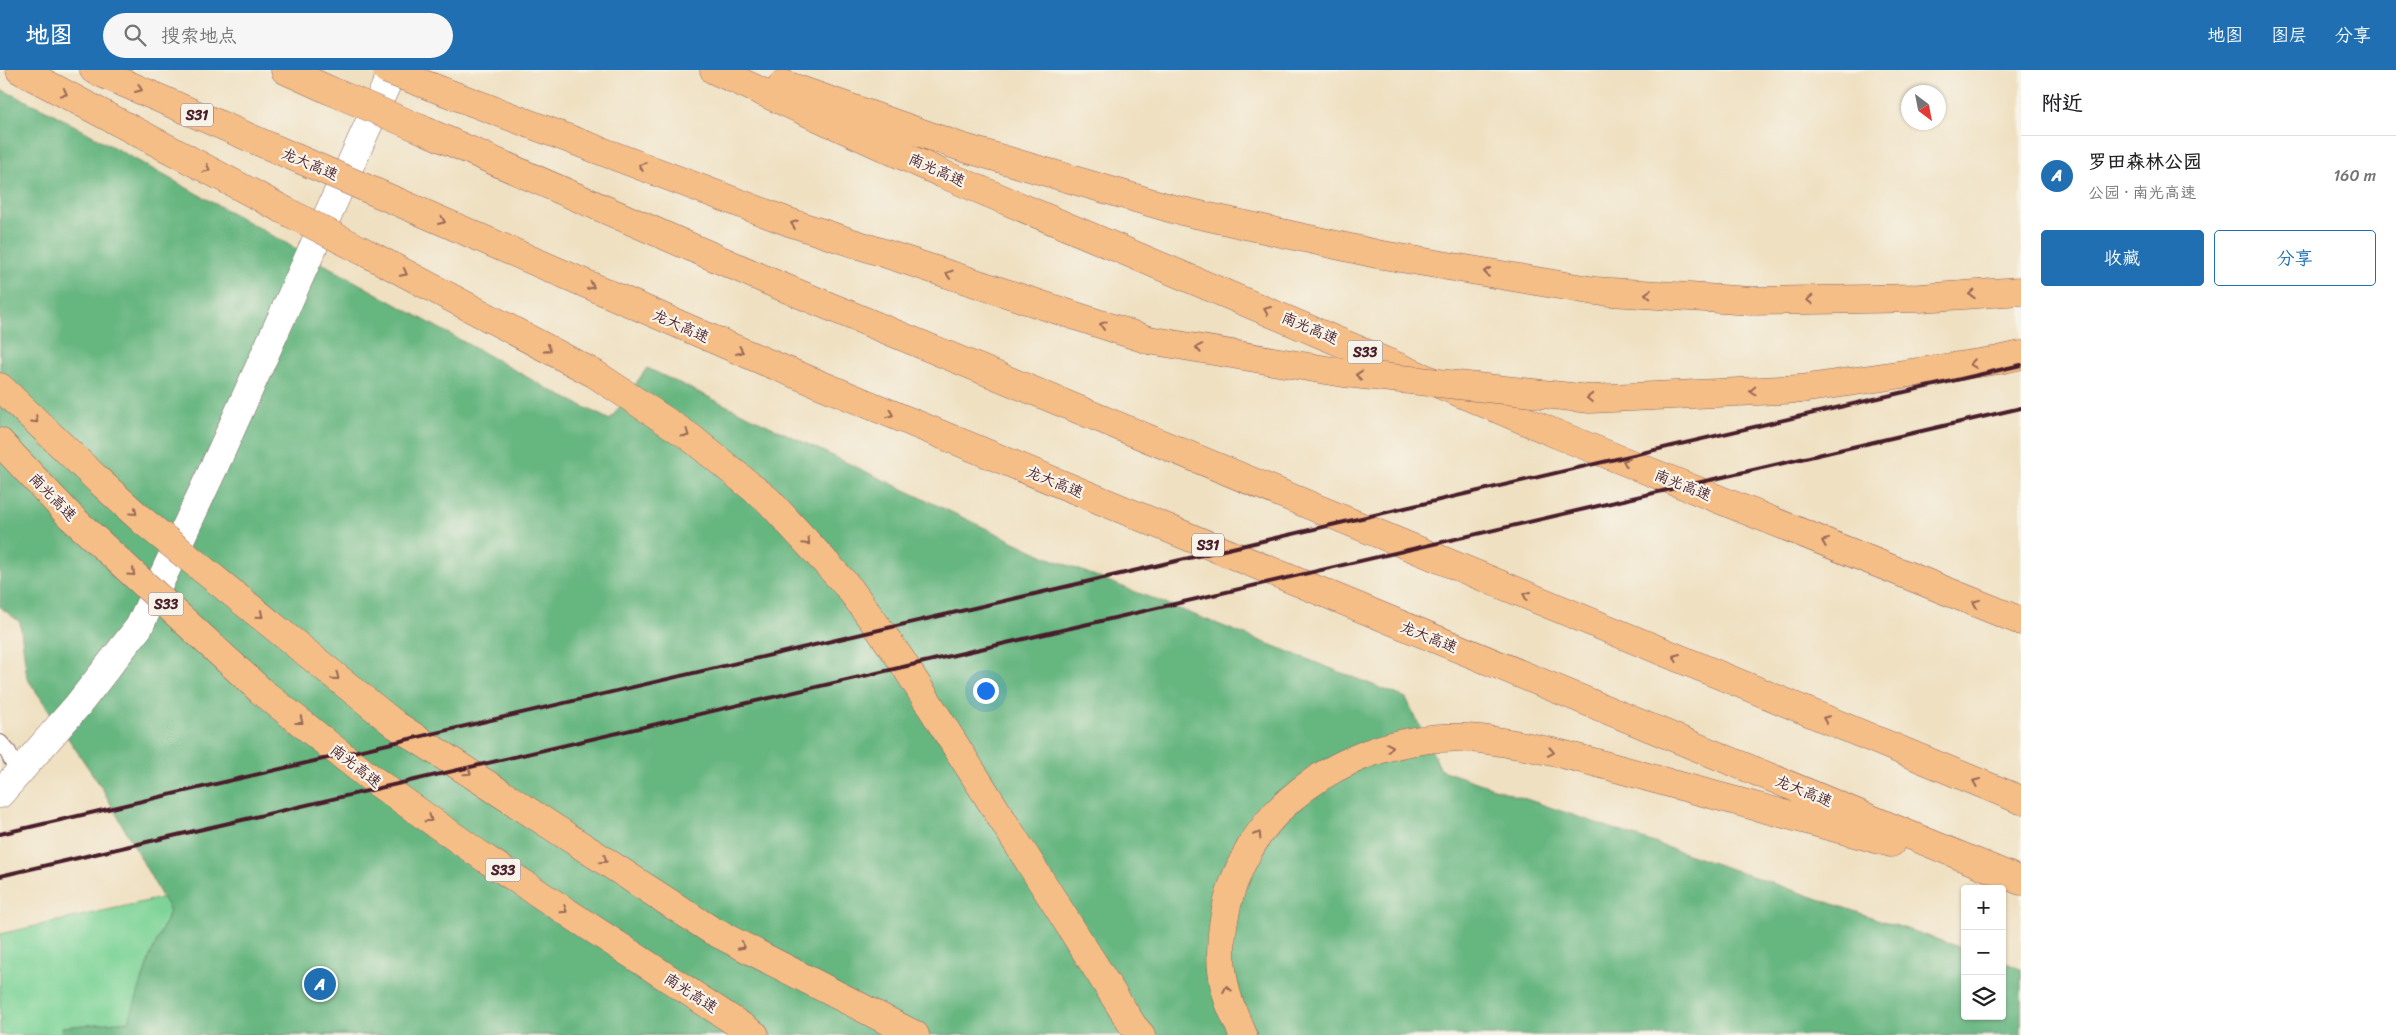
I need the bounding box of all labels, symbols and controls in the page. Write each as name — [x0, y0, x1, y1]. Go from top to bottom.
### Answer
search box — [103, 13, 453, 58]
text: 地图 — [25, 14, 73, 56]
text: 搜索地点 — [161, 19, 237, 52]
text: 地图 — [2207, 19, 2243, 51]
text: 图层 — [2271, 19, 2307, 51]
text: 分享 — [2335, 19, 2371, 51]
icon: search — [121, 21, 149, 49]
one-way arrow — [134, 83, 143, 94]
text: 附近 — [2041, 84, 2083, 122]
north arrow — [1901, 85, 1946, 130]
one-way arrow — [58, 87, 67, 97]
road number: S31 — [181, 104, 213, 126]
street label: 龙大高速 — [277, 140, 343, 188]
text: 罗田森林公园 — [2088, 145, 2202, 178]
street label: 南光高速 — [904, 146, 970, 194]
text: A — [2052, 161, 2062, 190]
text: 160 m — [2333, 161, 2376, 190]
one-way arrow — [638, 162, 647, 173]
one-way arrow — [202, 163, 211, 173]
text: 公园 · 南光高速 — [2088, 178, 2197, 207]
one-way arrow — [437, 215, 446, 226]
one-way arrow — [790, 219, 799, 229]
button: 收藏 — [2041, 230, 2204, 286]
button: 分享 — [2214, 230, 2376, 286]
one-way arrow — [399, 267, 408, 277]
one-way arrow — [1483, 268, 1491, 278]
one-way arrow — [945, 270, 953, 280]
one-way arrow — [586, 280, 595, 291]
one-way arrow — [1644, 289, 1652, 300]
one-way arrow — [1968, 289, 1976, 300]
one-way arrow — [1806, 295, 1814, 305]
street label: 龙大高速 — [648, 302, 714, 350]
street label: 南光高速 — [1277, 304, 1343, 352]
one-way arrow — [1263, 306, 1272, 316]
one-way arrow — [1099, 320, 1108, 330]
road number: S33 — [1348, 340, 1382, 364]
one-way arrow — [543, 343, 552, 353]
one-way arrow — [1194, 344, 1203, 354]
one-way arrow — [735, 345, 744, 356]
one-way arrow — [1969, 358, 1977, 369]
one-way arrow — [1355, 369, 1363, 380]
one-way arrow — [1748, 386, 1756, 397]
one-way arrow — [1586, 393, 1594, 403]
one-way arrow — [885, 407, 894, 418]
one-way arrow — [30, 414, 39, 423]
one-way arrow — [680, 428, 690, 437]
one-way arrow — [1622, 458, 1631, 468]
street label: 龙大高速 — [1022, 459, 1088, 505]
street label: 南光高速 — [1650, 462, 1716, 508]
street label: 南光高速 — [23, 466, 83, 528]
one-way arrow — [129, 507, 138, 516]
road number: S31 — [1192, 534, 1224, 556]
one-way arrow — [801, 537, 810, 546]
one-way arrow — [1821, 538, 1830, 548]
one-way arrow — [126, 567, 135, 576]
one-way arrow — [1522, 591, 1530, 601]
road number: S33 — [148, 592, 184, 616]
one-way arrow — [1972, 599, 1981, 609]
one-way arrow — [254, 610, 263, 618]
street label: 龙大高速 — [1396, 614, 1462, 660]
one-way arrow — [1672, 653, 1681, 664]
one-way arrow — [330, 671, 339, 679]
your location — [973, 678, 999, 704]
one-way arrow — [1822, 715, 1831, 726]
one-way arrow — [294, 716, 303, 725]
street label: 南光高速 — [324, 737, 388, 795]
one-way arrow — [1386, 743, 1395, 753]
one-way arrow — [1546, 747, 1555, 757]
one-way arrow — [462, 765, 471, 775]
street label: 龙大高速 — [1771, 768, 1837, 814]
one-way arrow — [1972, 777, 1981, 788]
one-way arrow — [423, 813, 433, 822]
one-way arrow — [1251, 831, 1261, 840]
one-way arrow — [598, 854, 607, 864]
road number: S33 — [486, 858, 520, 882]
map controls — [1961, 885, 2006, 1020]
button: + — [1961, 885, 2006, 930]
one-way arrow — [558, 904, 568, 913]
button: − — [1961, 930, 2006, 975]
one-way arrow — [736, 940, 745, 950]
pin: A — [304, 965, 336, 1003]
street label: 南光高速 — [659, 966, 723, 1020]
button: layers — [1961, 975, 2006, 1020]
one-way arrow — [1222, 985, 1232, 994]

